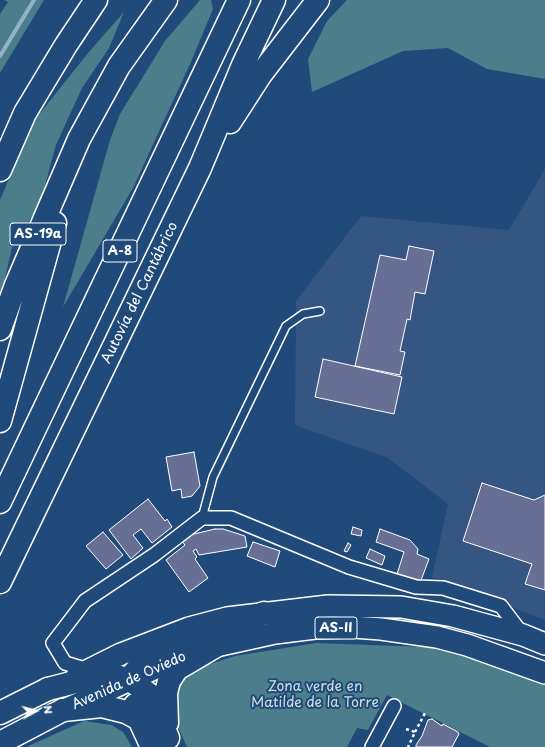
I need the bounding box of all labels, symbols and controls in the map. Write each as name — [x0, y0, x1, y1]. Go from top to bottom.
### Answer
street label: Autovía del Cantábrico — [98, 219, 182, 367]
road number: AS-19a — [10, 223, 66, 245]
road number: A-8 — [103, 240, 137, 262]
road number: AS-II — [315, 617, 357, 639]
street label: Avenida de Oviedo — [69, 648, 189, 714]
park label: Zona verde en Matilde de la Torre — [251, 679, 379, 712]
north arrow — [16, 691, 56, 731]
text: N — [39, 704, 57, 715]

